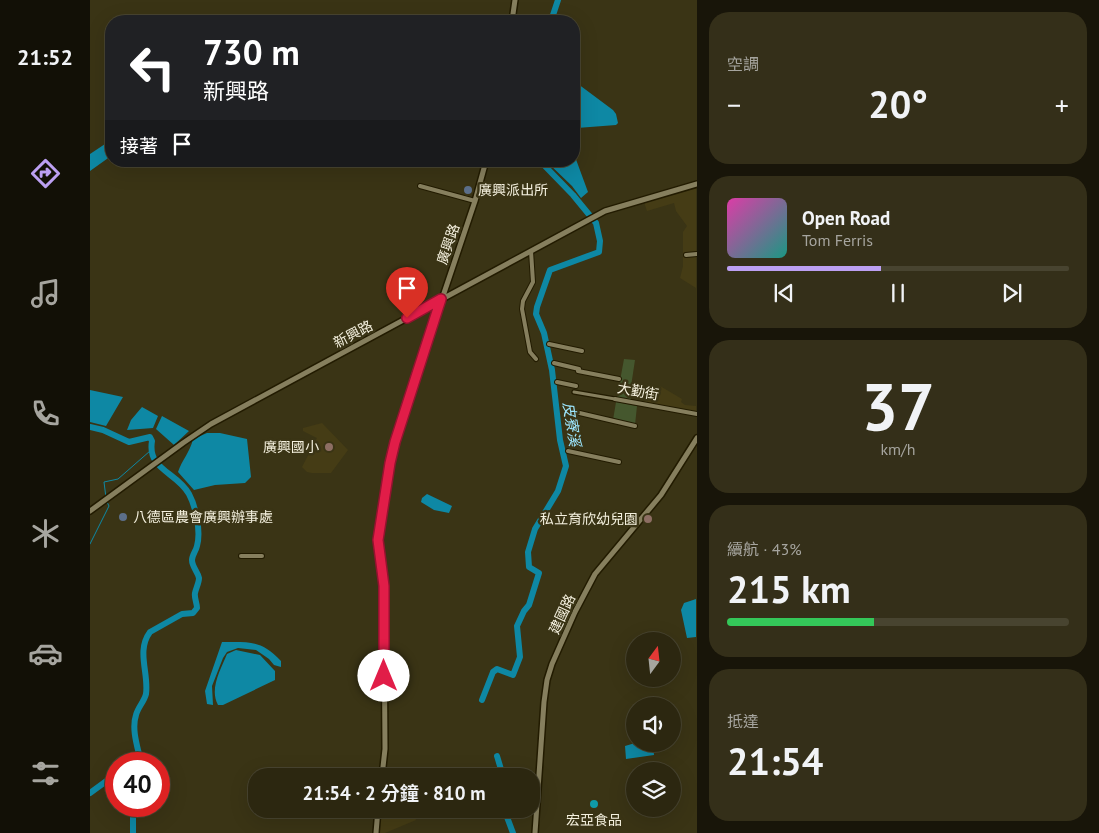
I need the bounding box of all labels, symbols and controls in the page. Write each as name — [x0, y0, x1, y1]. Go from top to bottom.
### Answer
text: 730 m — [203, 29, 300, 75]
icon: left — [120, 35, 185, 100]
text: 21:52 — [17, 43, 73, 71]
text: 空調 — [727, 54, 759, 74]
text: 新興路 — [203, 77, 269, 105]
text: 20° — [868, 79, 928, 128]
text: − — [727, 86, 741, 123]
text: + — [1055, 86, 1069, 123]
icon: arrive — [168, 130, 196, 158]
text: 接著 — [120, 134, 158, 158]
icon: directions — [28, 156, 63, 191]
place label: 廣興派出所 — [478, 181, 548, 199]
marker: 廣興派出所 — [462, 184, 474, 196]
text: Open Road — [802, 206, 890, 230]
street label: 廣興路 — [433, 221, 463, 267]
text: Tom Ferris — [802, 230, 873, 250]
pin — [386, 267, 428, 318]
icon: arrive — [393, 274, 421, 302]
icon: music — [28, 276, 63, 311]
icon: previous — [770, 279, 798, 307]
icon: pause — [884, 279, 912, 307]
icon: next — [998, 279, 1026, 307]
street label: 新興路 — [330, 316, 376, 352]
text: 37 — [861, 364, 935, 448]
street label: 大勤街 — [616, 378, 660, 404]
icon: phone — [28, 396, 63, 431]
water label: 皮寮溪 — [559, 400, 585, 450]
place label: 廣興國小 — [263, 438, 319, 456]
text: km/h — [880, 439, 916, 459]
marker: 廣興國小 — [323, 441, 335, 453]
place label: 八德區農會廣興辦事處 — [133, 508, 273, 526]
place label: 私立育欣幼兒園 — [540, 510, 638, 528]
marker: 八德區農會廣興辦事處 — [117, 511, 129, 523]
marker: 私立育欣幼兒園 — [642, 513, 654, 525]
icon: climate — [28, 516, 63, 551]
text: 續航 · 43% — [727, 539, 802, 559]
text: 215 km — [727, 564, 851, 613]
street label: 建國路 — [545, 591, 579, 637]
north arrow — [626, 632, 681, 688]
map controls — [626, 632, 681, 817]
icon: car — [28, 636, 63, 671]
position arrow — [357, 649, 409, 701]
button: sound — [626, 697, 681, 752]
text: 抵達 — [727, 711, 759, 731]
text: 21:54 — [727, 736, 823, 785]
speed limit sign: 40 — [105, 752, 170, 817]
icon: filters — [28, 756, 63, 791]
button: layers — [626, 762, 681, 817]
text: 21:54 · 2 分鐘 · 810 m — [302, 781, 486, 805]
marker: 宏亞食品 — [588, 798, 600, 810]
place label: 宏亞食品 — [566, 811, 622, 829]

